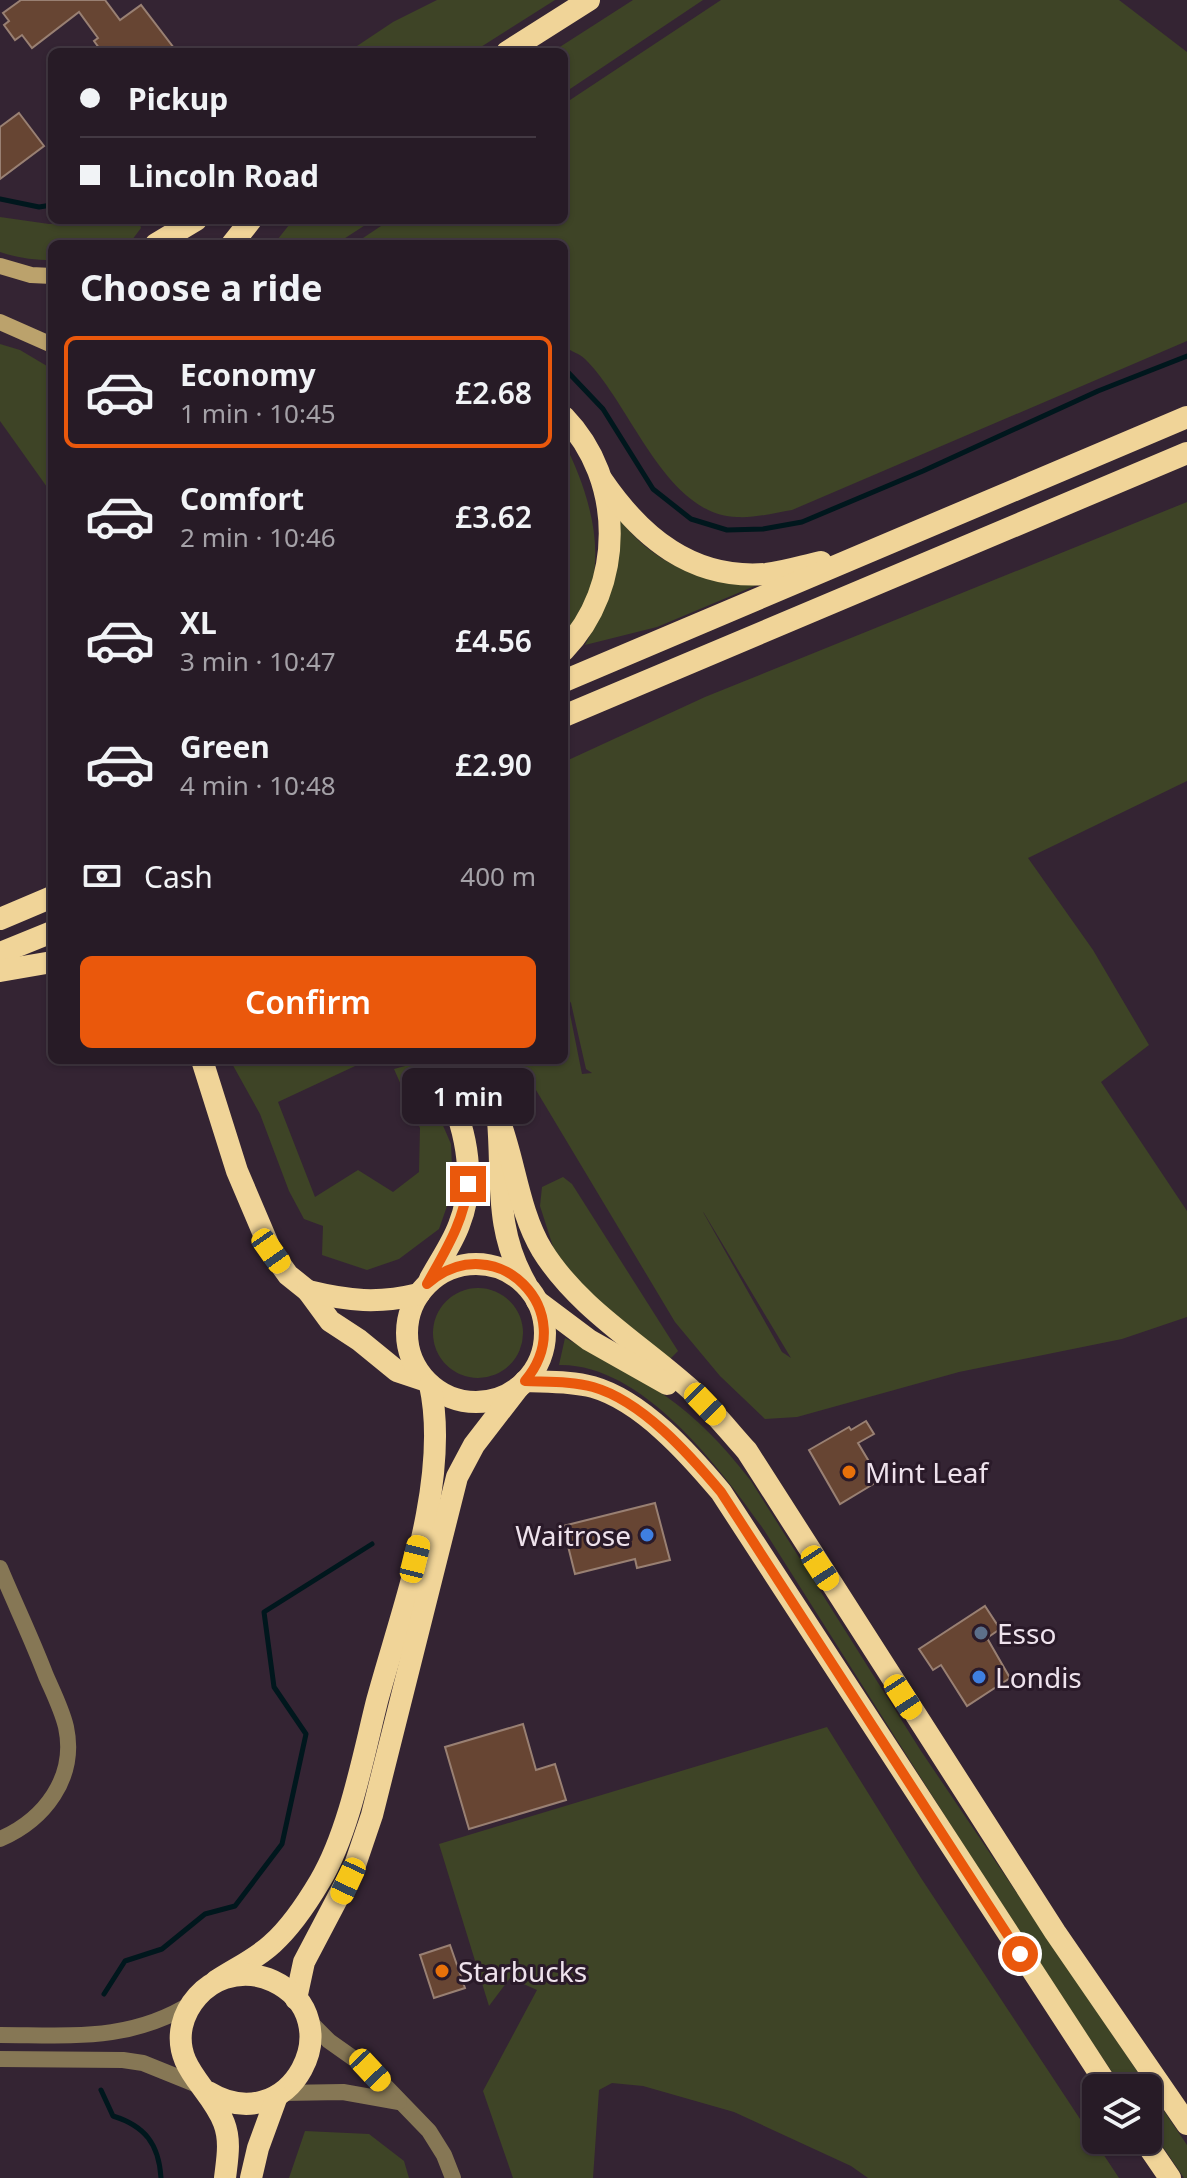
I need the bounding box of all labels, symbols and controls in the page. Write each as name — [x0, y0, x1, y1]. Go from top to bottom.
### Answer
text: Pickup — [128, 78, 228, 119]
text: Lincoln Road — [128, 155, 319, 196]
text: Choose a ride — [80, 263, 322, 312]
text: Economy — [180, 354, 316, 395]
icon: car — [84, 356, 156, 428]
text: £2.68 — [455, 372, 532, 413]
text: 1 min · 10:45 — [180, 395, 336, 431]
text: Comfort — [180, 478, 304, 519]
icon: car — [84, 480, 156, 552]
text: £3.62 — [455, 496, 532, 537]
text: 2 min · 10:46 — [180, 519, 336, 555]
text: XL — [180, 602, 217, 643]
icon: car — [84, 604, 156, 676]
text: £4.56 — [455, 620, 532, 661]
text: 3 min · 10:47 — [180, 643, 336, 679]
text: Green — [180, 726, 270, 767]
icon: car — [84, 728, 156, 800]
text: £2.90 — [455, 744, 532, 785]
text: 4 min · 10:48 — [180, 767, 336, 803]
icon: cash — [80, 854, 124, 898]
text: Cash — [144, 856, 213, 897]
text: 400 m — [460, 858, 536, 894]
button: Confirm — [80, 956, 536, 1048]
callout: 1 min — [402, 1068, 534, 1124]
text: 1 min — [433, 1078, 503, 1114]
route end — [450, 1166, 486, 1202]
car — [247, 1224, 295, 1278]
car — [680, 1378, 730, 1430]
place label: Mint Leaf — [865, 1453, 989, 1491]
marker: Mint Leaf — [840, 1463, 858, 1481]
place label: Waitrose — [515, 1516, 631, 1554]
marker: Waitrose — [638, 1526, 656, 1544]
car — [398, 1533, 432, 1585]
car — [797, 1541, 843, 1595]
place label: Esso — [997, 1614, 1056, 1652]
marker: Esso — [972, 1624, 990, 1642]
place label: Londis — [995, 1658, 1082, 1696]
marker: Londis — [970, 1668, 988, 1686]
car — [880, 1670, 926, 1724]
car — [327, 1854, 369, 1908]
route start — [1002, 1936, 1038, 1972]
place label: Starbucks — [458, 1952, 587, 1990]
marker: Starbucks — [433, 1962, 451, 1980]
car — [345, 2044, 395, 2096]
map controls — [1082, 2074, 1162, 2154]
button: layers — [1082, 2074, 1162, 2154]

